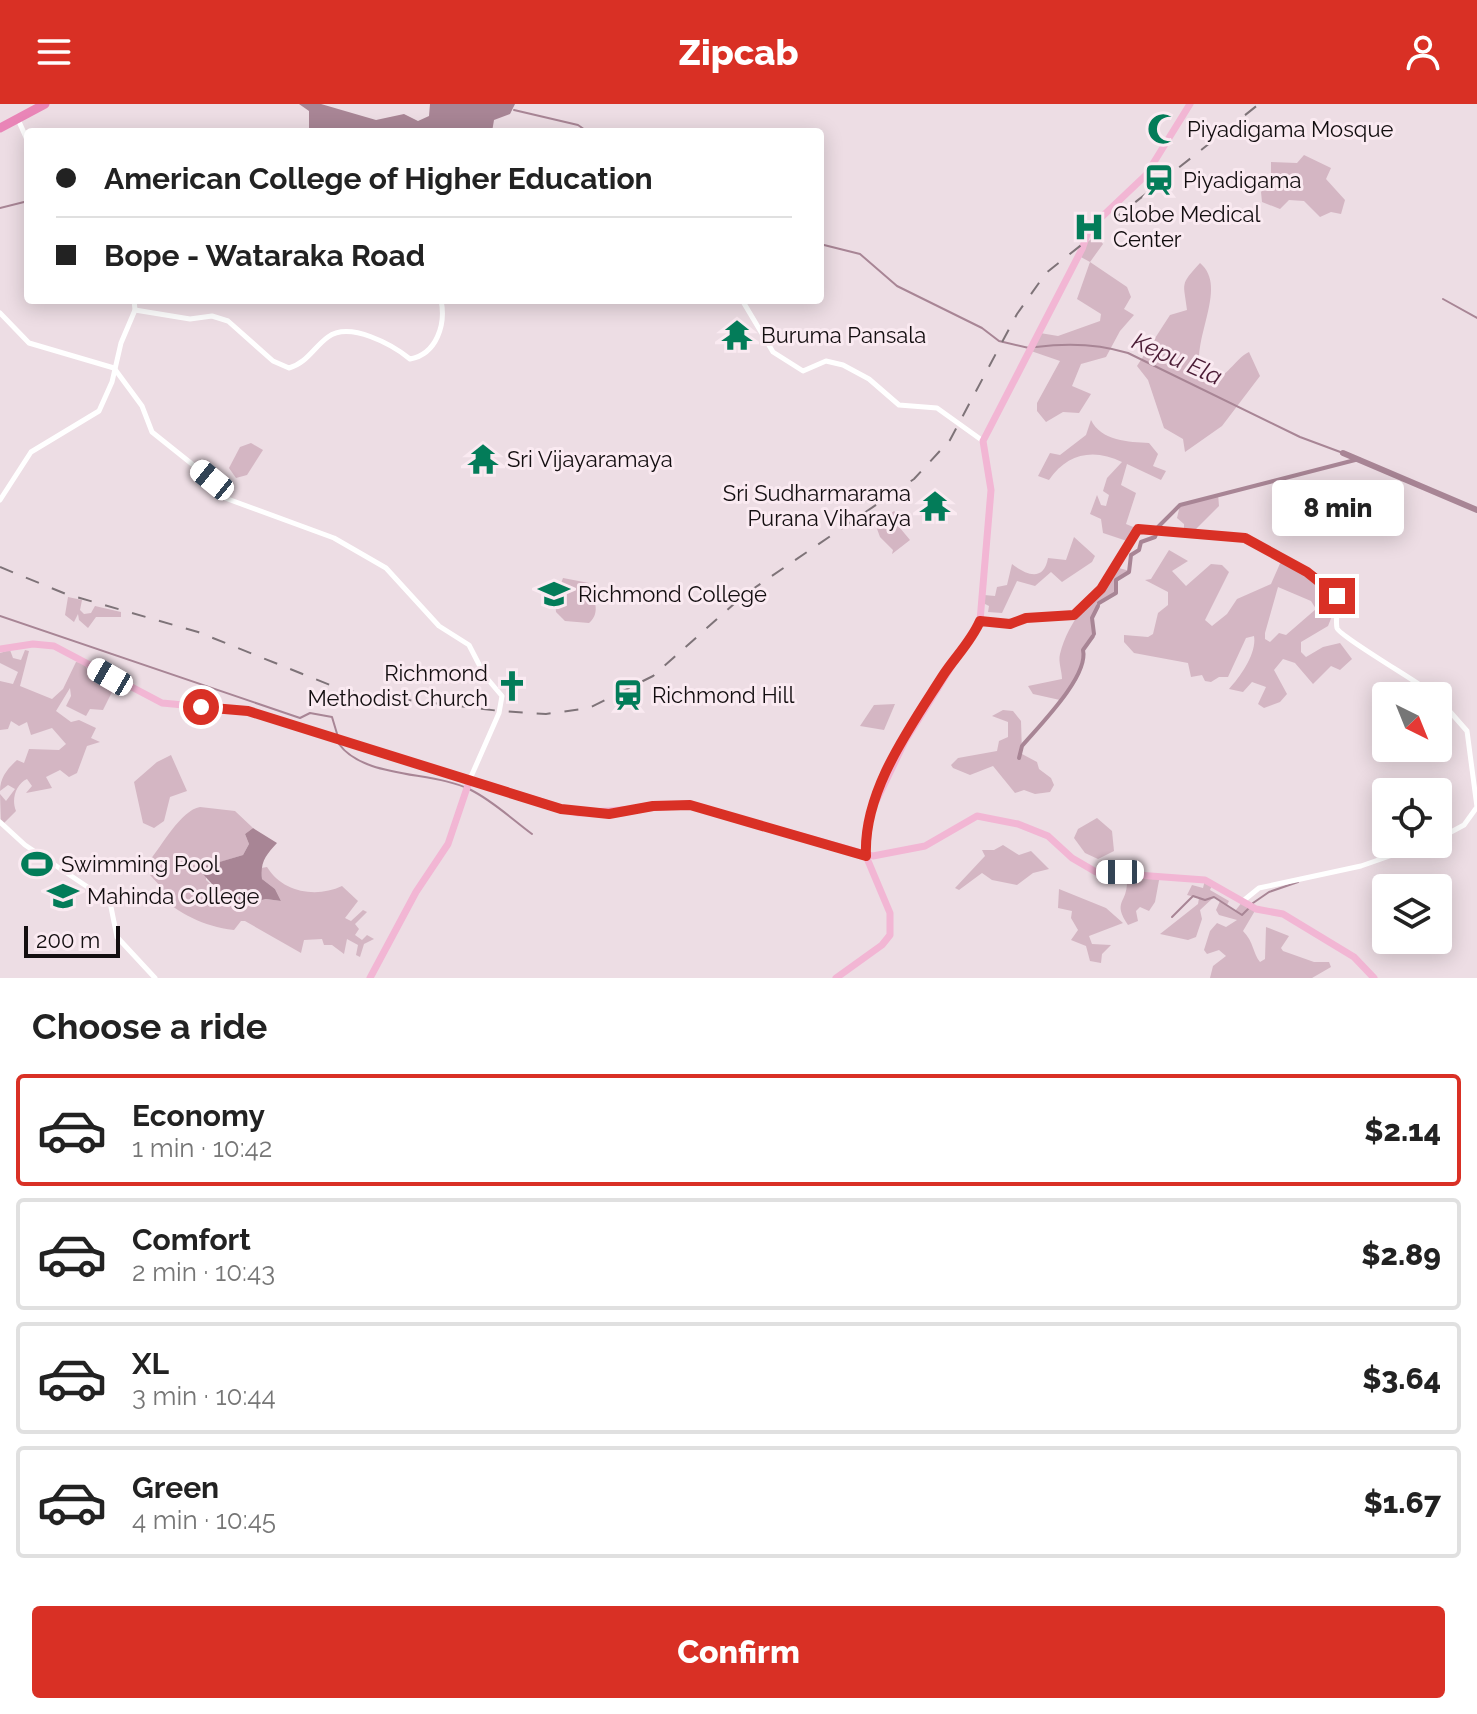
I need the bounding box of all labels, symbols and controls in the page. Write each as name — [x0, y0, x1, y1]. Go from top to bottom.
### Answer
icon: menu — [32, 30, 76, 74]
icon: person — [1401, 30, 1445, 74]
text: Zipcab — [679, 31, 798, 73]
mosque icon: Piyadigama Mosque — [1146, 112, 1180, 146]
place label: Piyadigama Mosque — [1187, 116, 1393, 142]
text: American College of Higher Education — [104, 161, 653, 196]
station icon: Piyadigama — [1142, 163, 1176, 197]
place label: Piyadigama — [1183, 167, 1301, 193]
place label: Globe Medical Center — [1113, 201, 1260, 252]
hospital icon: Globe Medical Center — [1072, 210, 1106, 244]
text: Bope - Wataraka Road — [104, 238, 425, 273]
temple icon: Buruma Pansala — [720, 318, 754, 352]
place label: Buruma Pansala — [761, 322, 926, 348]
water label: Kepu Ela — [1128, 326, 1227, 391]
temple icon: Sri Vijayaramaya — [466, 442, 500, 476]
place label: Sri Vijayaramaya — [507, 446, 673, 472]
car — [186, 456, 238, 504]
place label: Sri Sudharmarama Purana Viharaya — [723, 480, 911, 531]
callout: 8 min — [1271, 480, 1403, 536]
temple icon: Sri Sudharmarama Purana Viharaya — [918, 489, 952, 523]
text: 8 min — [1303, 493, 1373, 523]
school or university icon: Richmond College — [537, 577, 571, 611]
route end — [1319, 578, 1355, 614]
place label: Richmond College — [578, 581, 767, 607]
car — [83, 655, 137, 699]
place label: Richmond Methodist Church — [307, 660, 488, 711]
church icon: Richmond Methodist Church — [495, 669, 529, 703]
station icon: Richmond Hill — [611, 678, 645, 712]
place label: Richmond Hill — [652, 682, 794, 708]
north arrow — [1372, 682, 1452, 762]
map controls — [1372, 682, 1452, 954]
route start — [183, 689, 219, 725]
button: locate — [1372, 778, 1452, 858]
sports icon: Swimming Pool — [20, 847, 54, 881]
place label: Swimming Pool — [61, 851, 220, 877]
car — [1096, 860, 1144, 884]
button: layers — [1372, 874, 1452, 954]
school or university icon: Mahinda College — [46, 879, 80, 913]
place label: Mahinda College — [87, 883, 260, 909]
scale bar — [24, 922, 120, 958]
text: 200 m — [36, 927, 100, 953]
text: Choose a ride — [32, 1005, 267, 1047]
icon: car — [36, 1094, 108, 1166]
text: Economy — [132, 1098, 265, 1133]
text: $2.14 — [1364, 1113, 1441, 1148]
text: 1 min · 10:42 — [132, 1133, 272, 1163]
icon: car — [36, 1218, 108, 1290]
text: Comfort — [132, 1222, 251, 1257]
text: $2.89 — [1361, 1237, 1441, 1272]
text: 2 min · 10:43 — [132, 1257, 275, 1287]
icon: car — [36, 1342, 108, 1414]
text: XL — [132, 1346, 169, 1381]
text: $3.64 — [1362, 1361, 1441, 1396]
text: 3 min · 10:44 — [132, 1381, 276, 1411]
icon: car — [36, 1466, 108, 1538]
text: Green — [132, 1470, 219, 1505]
text: $1.67 — [1364, 1485, 1441, 1520]
text: 4 min · 10:45 — [132, 1505, 276, 1535]
button: Confirm — [32, 1606, 1445, 1698]

